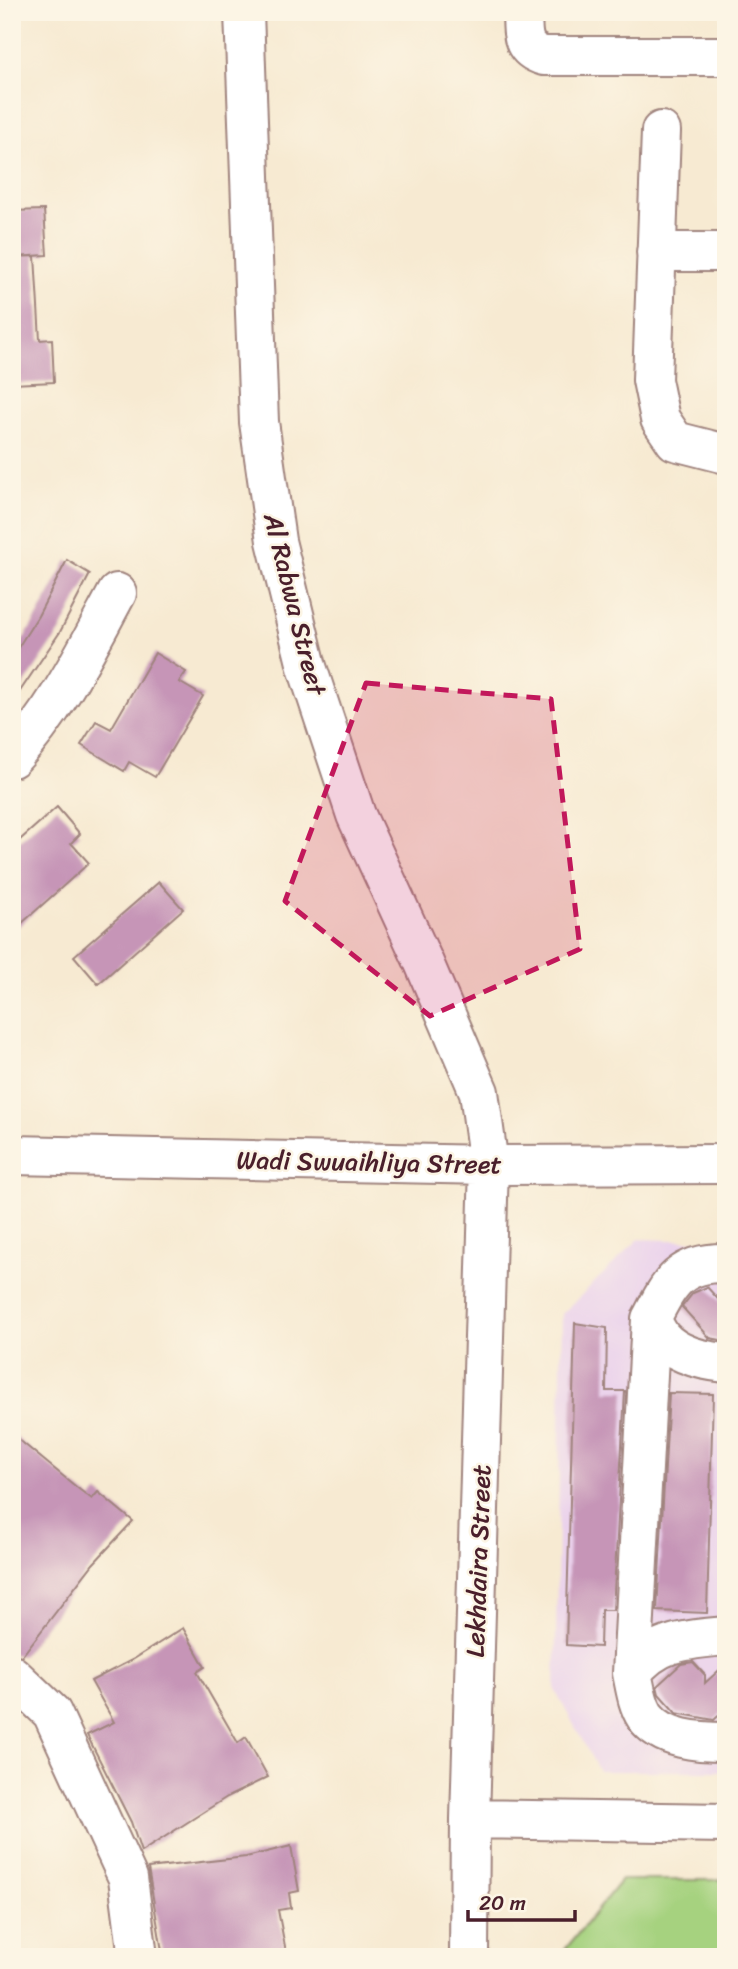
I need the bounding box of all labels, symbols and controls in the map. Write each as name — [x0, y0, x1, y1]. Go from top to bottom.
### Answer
street label: Al Rabwa Street — [250, 507, 340, 701]
street label: Wadi Swuaihliya Street — [236, 1137, 502, 1187]
street label: Lekhdaira Street — [452, 1464, 504, 1658]
scale bar — [468, 1878, 575, 1922]
text: 20 m — [479, 1884, 526, 1922]

